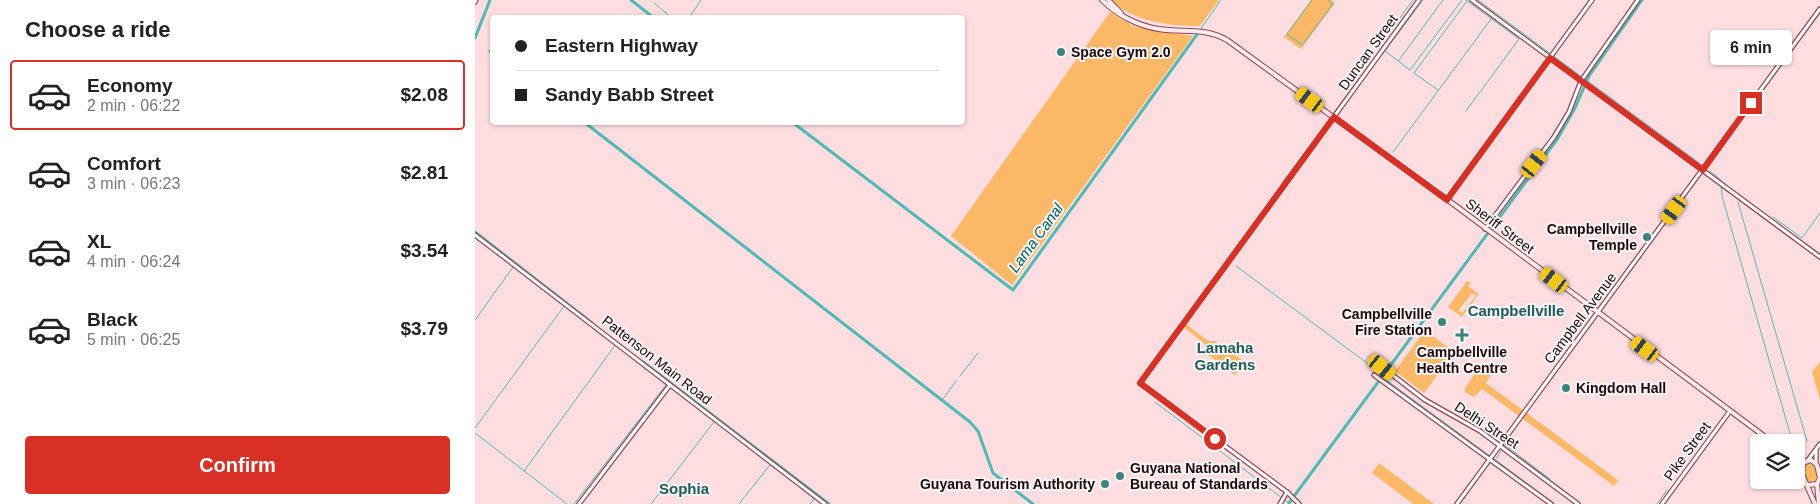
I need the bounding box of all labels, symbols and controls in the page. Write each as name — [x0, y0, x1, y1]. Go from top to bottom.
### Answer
street label: Duncan Street — [1335, 11, 1401, 93]
text: Choose a ride — [25, 17, 170, 42]
callout: 6 min — [1710, 31, 1792, 66]
text: Eastern Highway — [545, 35, 698, 56]
text: 6 min — [1730, 39, 1772, 56]
place label: Space Gym 2.0 — [1071, 44, 1171, 60]
marker: Space Gym 2.0 — [1055, 46, 1067, 58]
icon: car — [27, 73, 72, 118]
text: Economy — [87, 75, 173, 96]
text: $2.08 — [400, 84, 448, 105]
text: Sandy Babb Street — [545, 84, 714, 105]
car — [1293, 85, 1326, 115]
route end — [1740, 92, 1762, 114]
text: 2 min · 06:22 — [87, 97, 180, 114]
car — [1518, 148, 1549, 180]
icon: car — [27, 151, 72, 196]
text: Comfort — [87, 153, 161, 174]
text: $2.81 — [400, 162, 448, 183]
text: 3 min · 06:23 — [87, 175, 180, 192]
car — [1659, 193, 1688, 227]
street label: Sheriff Street — [1463, 195, 1537, 257]
water label: Lama Canal — [1005, 199, 1067, 275]
place label: Campbellville Temple — [1547, 221, 1637, 253]
icon: car — [27, 229, 72, 274]
text: XL — [87, 231, 111, 252]
marker: Campbellville Temple — [1641, 231, 1653, 243]
text: $3.54 — [400, 240, 448, 261]
text: 4 min · 06:24 — [87, 253, 180, 270]
car — [1537, 265, 1570, 295]
street label: Campbell Avenue — [1541, 269, 1619, 367]
district label: Campbellville — [1468, 302, 1564, 319]
place label: Campbellville Fire Station — [1342, 306, 1432, 338]
icon: car — [27, 307, 72, 352]
text: Black — [87, 309, 138, 330]
street label: Pattenson Main Road — [599, 312, 715, 408]
marker: Campbellville Fire Station — [1436, 316, 1448, 328]
text: $3.79 — [400, 318, 448, 339]
marker: Campbellville Health Centre — [1455, 328, 1469, 342]
text: 5 min · 06:25 — [87, 331, 180, 348]
car — [1628, 334, 1661, 364]
district label: Lamaha Gardens — [1195, 339, 1255, 373]
place label: Campbellville Health Centre — [1416, 344, 1508, 376]
car — [1365, 352, 1398, 382]
place label: Kingdom Hall — [1576, 380, 1666, 396]
marker: Kingdom Hall — [1560, 382, 1572, 394]
street label: Delhi Street — [1452, 398, 1522, 452]
street label: Pike Street — [1660, 419, 1714, 483]
route start — [1204, 428, 1226, 450]
map controls — [1750, 434, 1805, 489]
button: layers — [1750, 434, 1805, 489]
button: Confirm — [25, 436, 450, 494]
place label: Guyana National Bureau of Standards — [1130, 460, 1268, 492]
marker: Guyana National Bureau of Standards — [1114, 470, 1126, 482]
place label: Guyana Tourism Authority — [920, 476, 1095, 492]
marker: Guyana Tourism Authority — [1099, 478, 1111, 490]
district label: Sophia — [659, 480, 710, 497]

